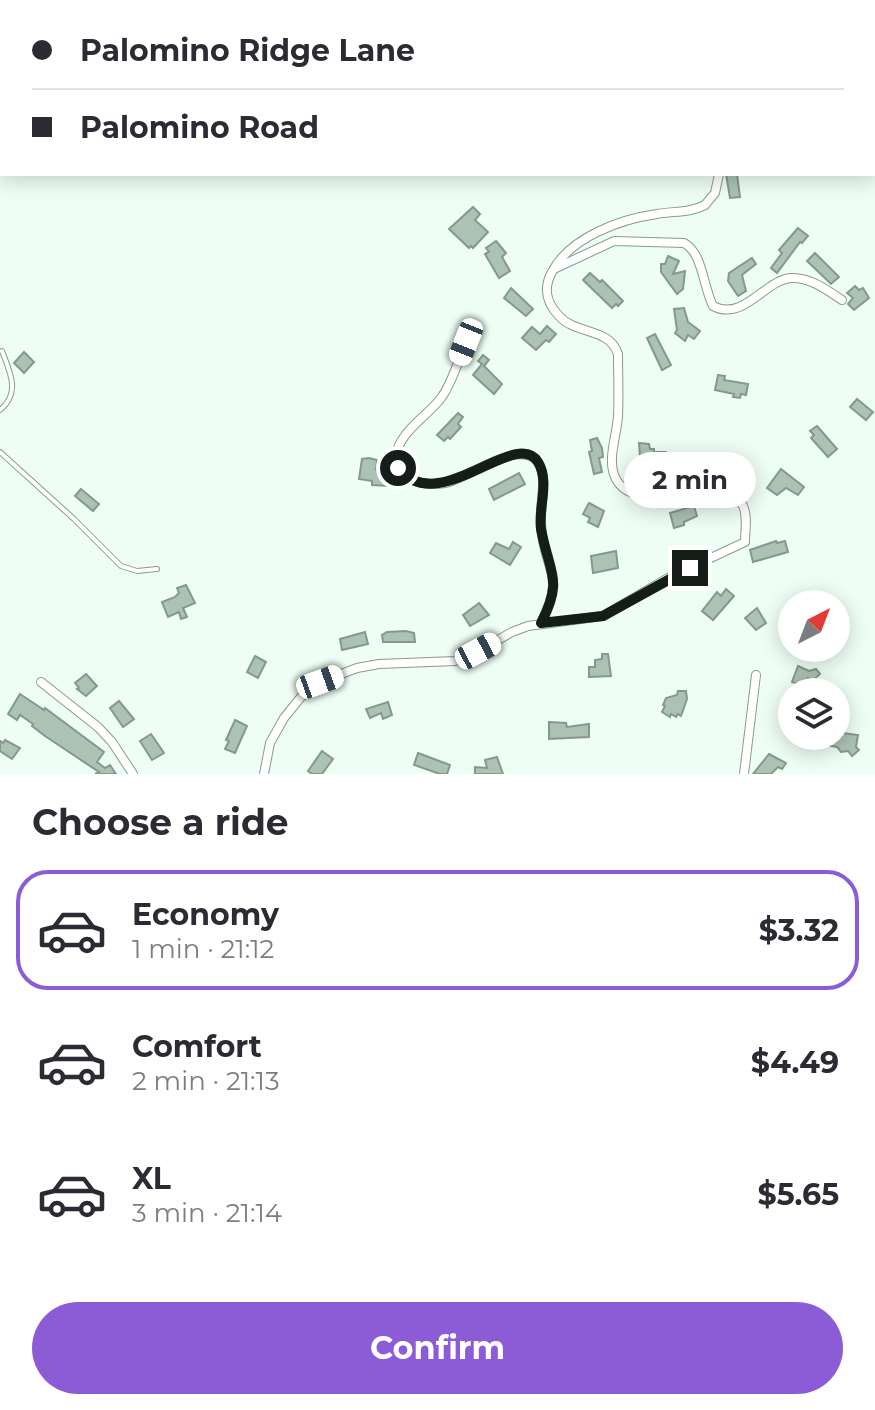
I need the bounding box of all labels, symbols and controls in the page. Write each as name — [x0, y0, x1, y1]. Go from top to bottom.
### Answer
text: Palomino Ridge Lane — [80, 32, 415, 69]
text: Palomino Road — [80, 109, 319, 146]
car — [446, 315, 486, 369]
route start — [380, 450, 416, 486]
callout: 2 min — [624, 452, 756, 508]
text: 2 min — [652, 464, 728, 496]
route end — [672, 550, 708, 586]
north arrow — [778, 590, 850, 662]
map controls — [778, 590, 850, 750]
car — [451, 629, 505, 673]
car — [293, 663, 347, 701]
button: layers — [778, 678, 850, 750]
text: Choose a ride — [32, 800, 289, 844]
icon: car — [36, 894, 108, 966]
text: Economy — [132, 896, 279, 933]
text: $3.32 — [759, 912, 839, 949]
text: 1 min · 21:12 — [132, 933, 274, 965]
icon: car — [36, 1026, 108, 1098]
text: Comfort — [132, 1028, 262, 1065]
text: $4.49 — [751, 1044, 839, 1081]
text: 2 min · 21:13 — [132, 1065, 280, 1097]
icon: car — [36, 1158, 108, 1230]
text: XL — [132, 1160, 171, 1197]
text: $5.65 — [758, 1176, 839, 1213]
text: 3 min · 21:14 — [132, 1197, 282, 1229]
button: Confirm — [32, 1302, 843, 1394]

